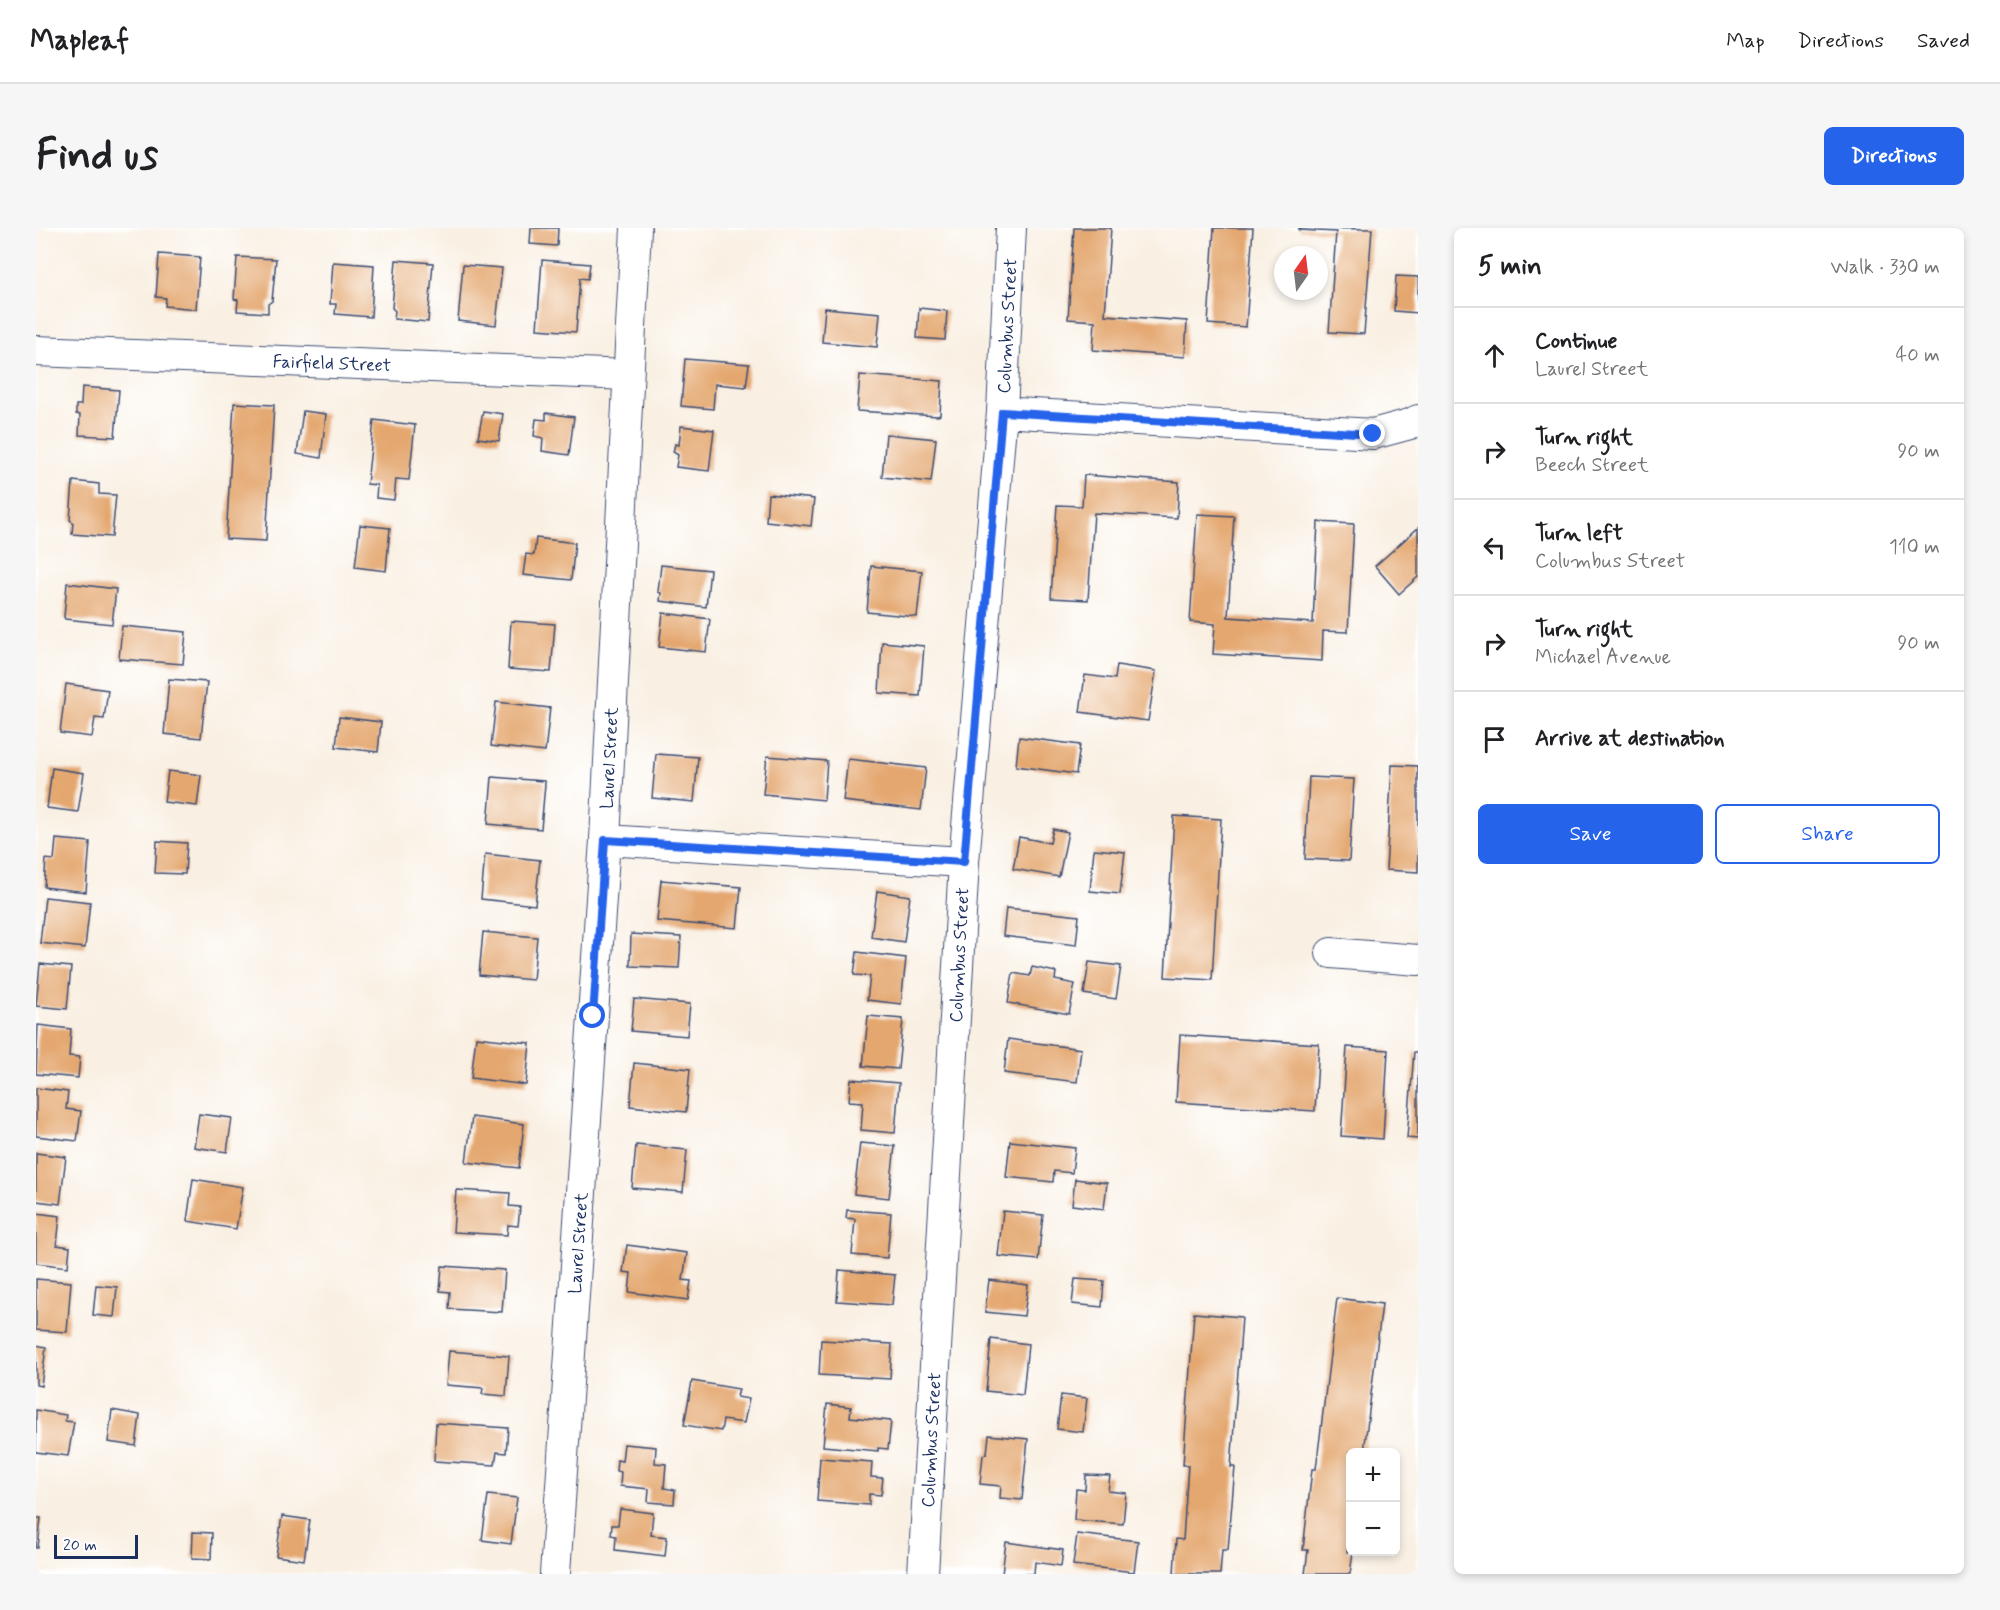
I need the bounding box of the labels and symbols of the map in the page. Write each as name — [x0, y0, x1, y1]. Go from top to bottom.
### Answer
north arrow — [1274, 246, 1328, 300]
street label: Columbus Street — [992, 258, 1024, 394]
street label: Fairfield Street — [272, 350, 392, 378]
route end — [1359, 420, 1385, 446]
street label: Laurel Street — [595, 706, 625, 810]
street label: Columbus Street — [944, 887, 976, 1023]
route start — [579, 1002, 605, 1028]
street label: Laurel Street — [563, 1191, 595, 1295]
street label: Columbus Street — [916, 1372, 948, 1508]
scale bar — [54, 1532, 138, 1560]

